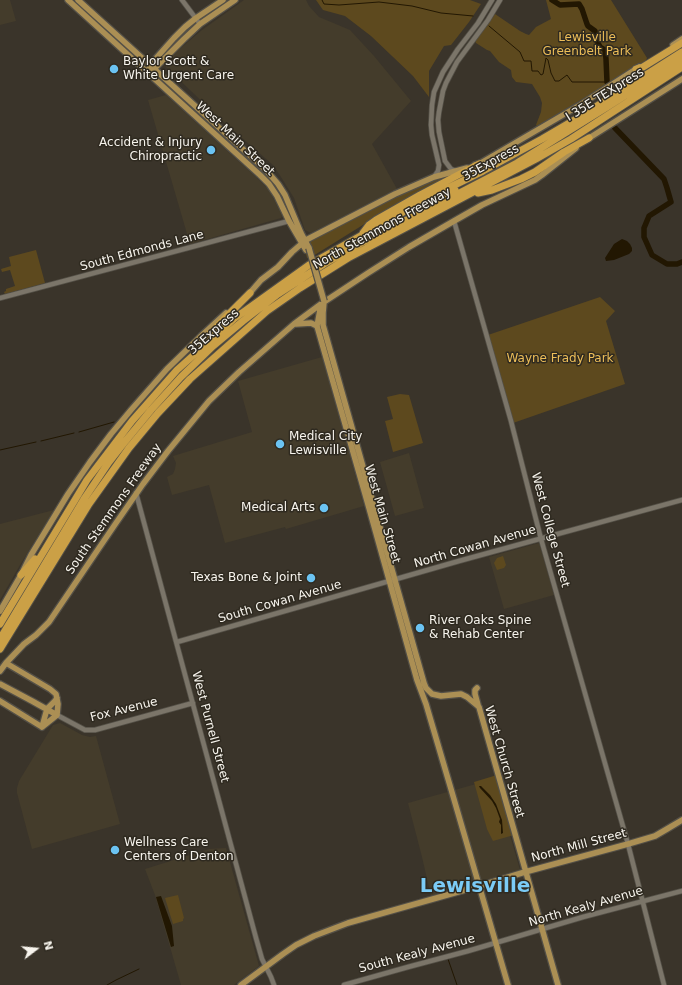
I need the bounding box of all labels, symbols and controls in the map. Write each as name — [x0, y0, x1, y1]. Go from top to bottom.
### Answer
park label: Lewisville Greenbelt Park — [542, 31, 632, 59]
place label: Baylor Scott & White Urgent Care — [123, 55, 234, 83]
marker: Baylor Scott & White Urgent Care — [108, 63, 120, 75]
street label: I 35E TEXpress — [563, 65, 647, 125]
street label: West Main Street — [193, 99, 277, 179]
place label: Accident & Injury Chiropractic — [99, 136, 202, 164]
street label: 35Express — [460, 142, 522, 184]
marker: Accident & Injury Chiropractic — [205, 144, 217, 156]
street label: North Stemmons Freeway — [311, 185, 453, 273]
street label: South Edmonds Lane — [79, 228, 205, 274]
street label: 35Express — [186, 306, 242, 358]
park label: Wayne Frady Park — [506, 352, 614, 366]
place label: Medical City Lewisville — [289, 430, 362, 458]
marker: Medical City Lewisville — [274, 438, 286, 450]
street label: South Stemmons Freeway — [63, 441, 165, 577]
street label: West Main Street — [361, 463, 403, 565]
street label: West College Street — [528, 471, 572, 589]
place label: Medical Arts — [241, 501, 315, 515]
marker: Medical Arts — [318, 502, 330, 514]
street label: North Cowan Avenue — [412, 523, 538, 571]
place label: Texas Bone & Joint — [191, 571, 302, 585]
marker: Texas Bone & Joint — [305, 572, 317, 584]
street label: South Cowan Avenue — [217, 577, 343, 627]
place label: River Oaks Spine & Rehab Center — [429, 614, 531, 642]
marker: River Oaks Spine & Rehab Center — [414, 622, 426, 634]
street label: West Purnell Street — [188, 670, 232, 784]
street label: Fox Avenue — [89, 695, 159, 725]
street label: West Church Street — [481, 704, 527, 820]
street label: North Mill Street — [530, 826, 628, 866]
place label: Wellness Care Centers of Denton — [124, 836, 234, 864]
marker: Wellness Care Centers of Denton — [109, 844, 121, 856]
district label: Lewisville — [420, 875, 530, 899]
street label: North Kealy Avenue — [527, 884, 645, 930]
north arrow — [16, 929, 56, 969]
street label: South Kealy Avenue — [357, 932, 477, 976]
text: N — [40, 939, 56, 952]

